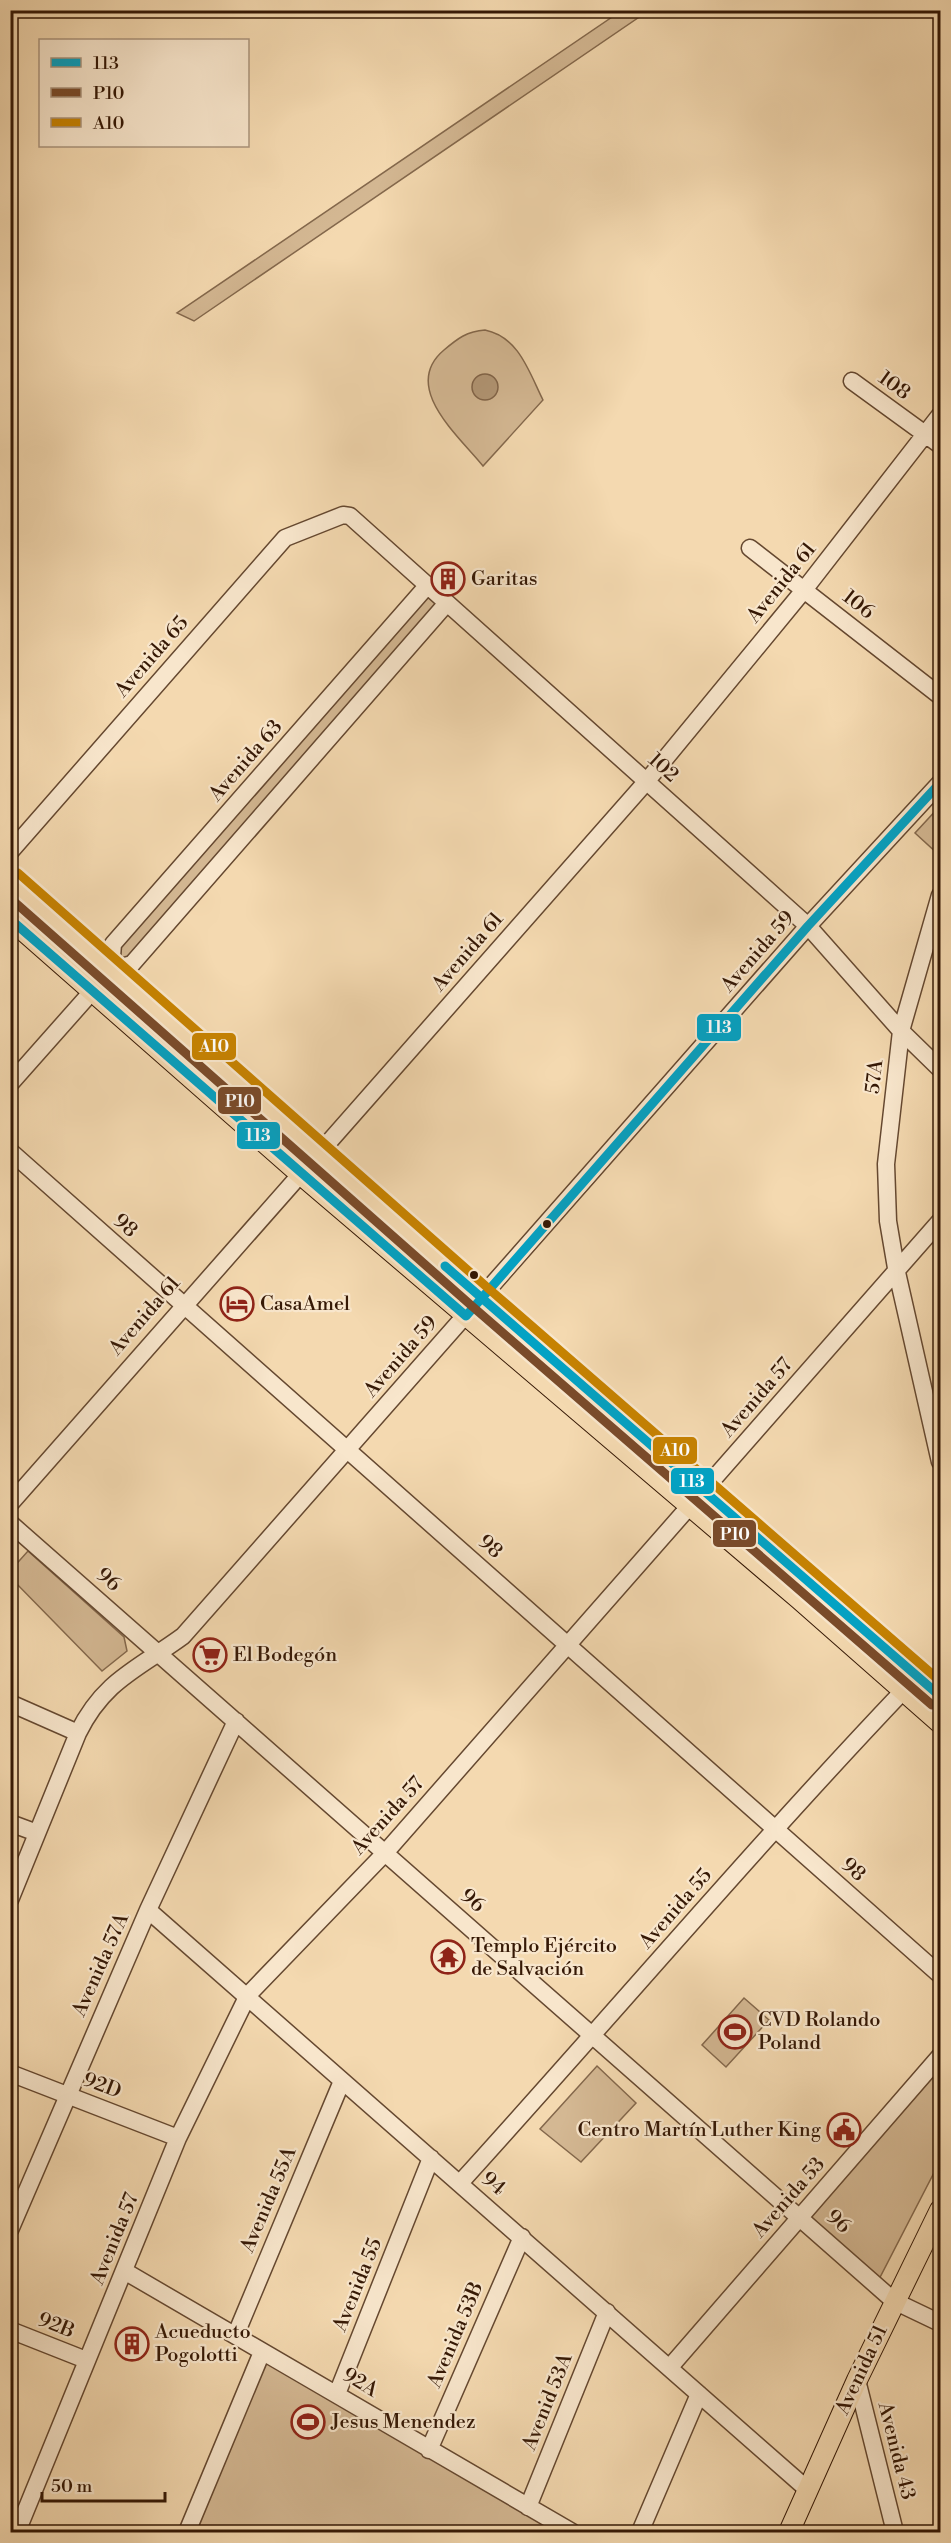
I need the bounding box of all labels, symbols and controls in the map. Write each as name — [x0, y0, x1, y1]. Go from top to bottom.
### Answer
legend — [39, 39, 249, 147]
text: 113 — [93, 52, 119, 75]
text: P10 — [93, 82, 124, 105]
text: A10 — [92, 112, 125, 135]
street label: 108 — [873, 366, 915, 406]
street label: Avenida 61 — [741, 537, 822, 629]
building icon: Garitas — [430, 561, 466, 597]
place label: Garitas — [471, 567, 538, 592]
street label: 106 — [837, 585, 879, 625]
street label: Avenida 65 — [109, 611, 194, 704]
street label: Avenida 63 — [203, 715, 288, 808]
street label: 102 — [643, 748, 683, 788]
street label: Avenida 59 — [715, 906, 800, 999]
street label: Avenida 61 — [426, 907, 509, 997]
line badge: 113 — [696, 1013, 742, 1042]
text: 113 — [706, 1018, 732, 1038]
line badge: A10 — [191, 1032, 237, 1061]
text: A10 — [198, 1037, 229, 1057]
street label: 57A — [861, 1057, 890, 1095]
line badge: P10 — [217, 1086, 262, 1115]
text: P10 — [225, 1092, 255, 1112]
line badge: 113 — [236, 1121, 281, 1150]
text: 113 — [245, 1126, 271, 1146]
street label: 98 — [108, 1209, 142, 1243]
unlabelled marker — [541, 1218, 553, 1230]
unlabelled marker — [468, 1269, 480, 1281]
street label: Avenida 61 — [103, 1271, 186, 1361]
hotel icon: CasaAmel — [219, 1286, 255, 1322]
place label: CasaAmel — [260, 1292, 350, 1317]
street label: Avenida 59 — [358, 1311, 443, 1404]
street label: Avenida 57 — [715, 1353, 798, 1444]
line badge: A10 — [652, 1436, 698, 1465]
text: A10 — [659, 1441, 690, 1461]
line badge: 113 — [670, 1467, 715, 1495]
text: 113 — [679, 1472, 705, 1492]
line badge: P10 — [712, 1519, 757, 1548]
text: P10 — [720, 1525, 750, 1545]
street label: 98 — [473, 1530, 507, 1564]
street label: 96 — [91, 1563, 125, 1597]
supermarket icon: El Bodegón — [192, 1637, 228, 1673]
place label: El Bodegón — [233, 1643, 337, 1668]
street label: Avenida 57 — [346, 1772, 430, 1861]
street label: 98 — [836, 1853, 870, 1887]
street label: Avenida 55 — [634, 1864, 718, 1955]
street label: 96 — [455, 1884, 489, 1918]
street label: Avenida 57A — [67, 1908, 135, 2022]
place label: Templo Ejército de Salvación — [471, 1934, 617, 1982]
temple icon: Templo Ejército de Salvación — [430, 1939, 466, 1975]
place label: CVD Rolando Poland — [758, 2008, 880, 2056]
sports icon: CVD Rolando Poland — [717, 2014, 753, 2050]
street label: 92D — [79, 2067, 125, 2105]
public building icon: Centro Martín Luther King — [826, 2112, 862, 2148]
place label: Centro Martín Luther King — [577, 2118, 822, 2143]
street label: Avenida 55A — [235, 2142, 303, 2258]
street label: Avenida 53 — [747, 2153, 831, 2244]
street label: 94 — [476, 2167, 510, 2201]
street label: Avenida 57 — [85, 2189, 145, 2290]
street label: 96 — [821, 2205, 855, 2239]
street label: Avenida 55 — [328, 2235, 388, 2336]
street label: Avenida 53B — [422, 2278, 490, 2393]
street label: 92B — [34, 2307, 78, 2345]
place label: Acueducto Pogolotti — [154, 2320, 251, 2368]
street label: Avenida 51 — [830, 2321, 894, 2420]
building icon: Acueducto Pogolotti — [114, 2326, 150, 2362]
street label: Avenid 53A — [517, 2349, 579, 2455]
street label: 92A — [338, 2363, 383, 2404]
street label: Avenida 43 — [872, 2399, 920, 2502]
sports icon: Jesus Menendez — [290, 2404, 326, 2440]
place label: Jesus Menendez — [330, 2410, 475, 2435]
scale bar — [42, 2465, 165, 2503]
text: 50 m — [51, 2475, 93, 2498]

